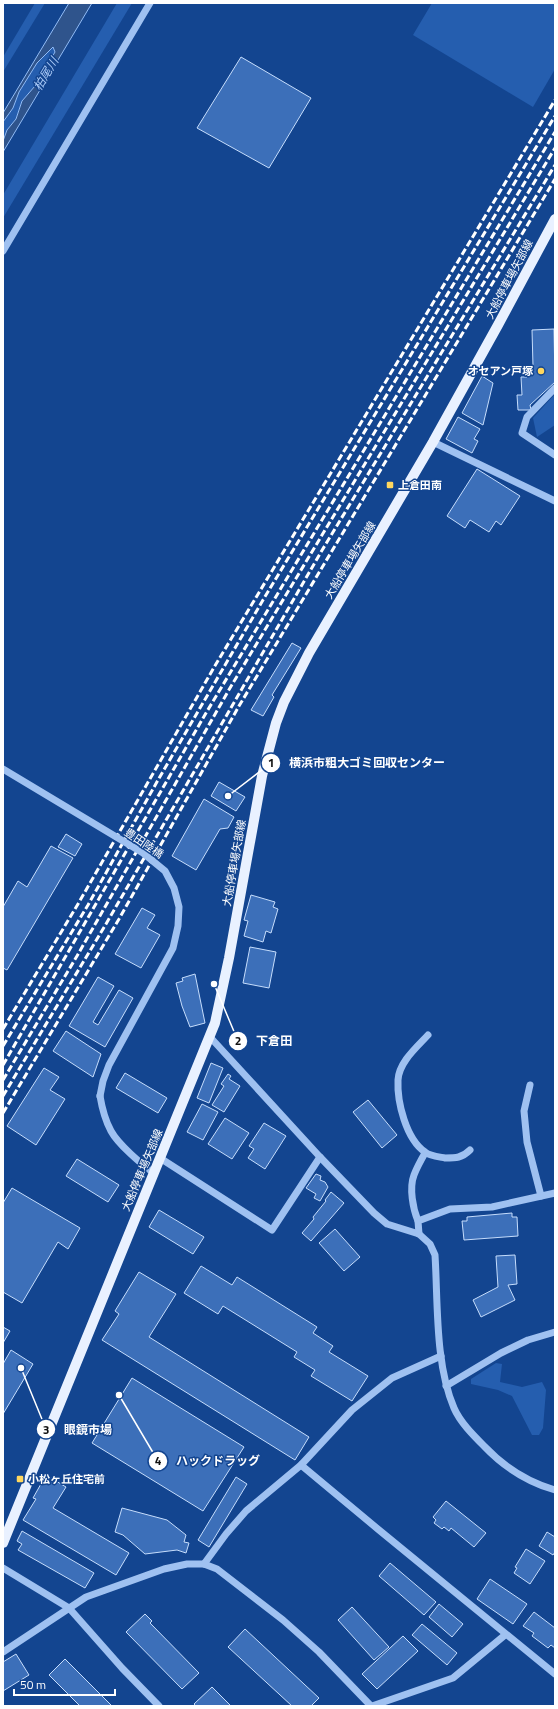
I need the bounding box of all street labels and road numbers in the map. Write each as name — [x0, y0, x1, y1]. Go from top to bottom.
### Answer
street label: 大船停車場矢部線 — [481, 236, 537, 322]
street label: 大船停車場矢部線 — [320, 518, 380, 602]
street label: 大船停車場矢部線 — [218, 818, 250, 908]
street label: 豊田陸橋 — [121, 824, 167, 862]
street label: 大船停車場矢部線 — [117, 1126, 167, 1214]

